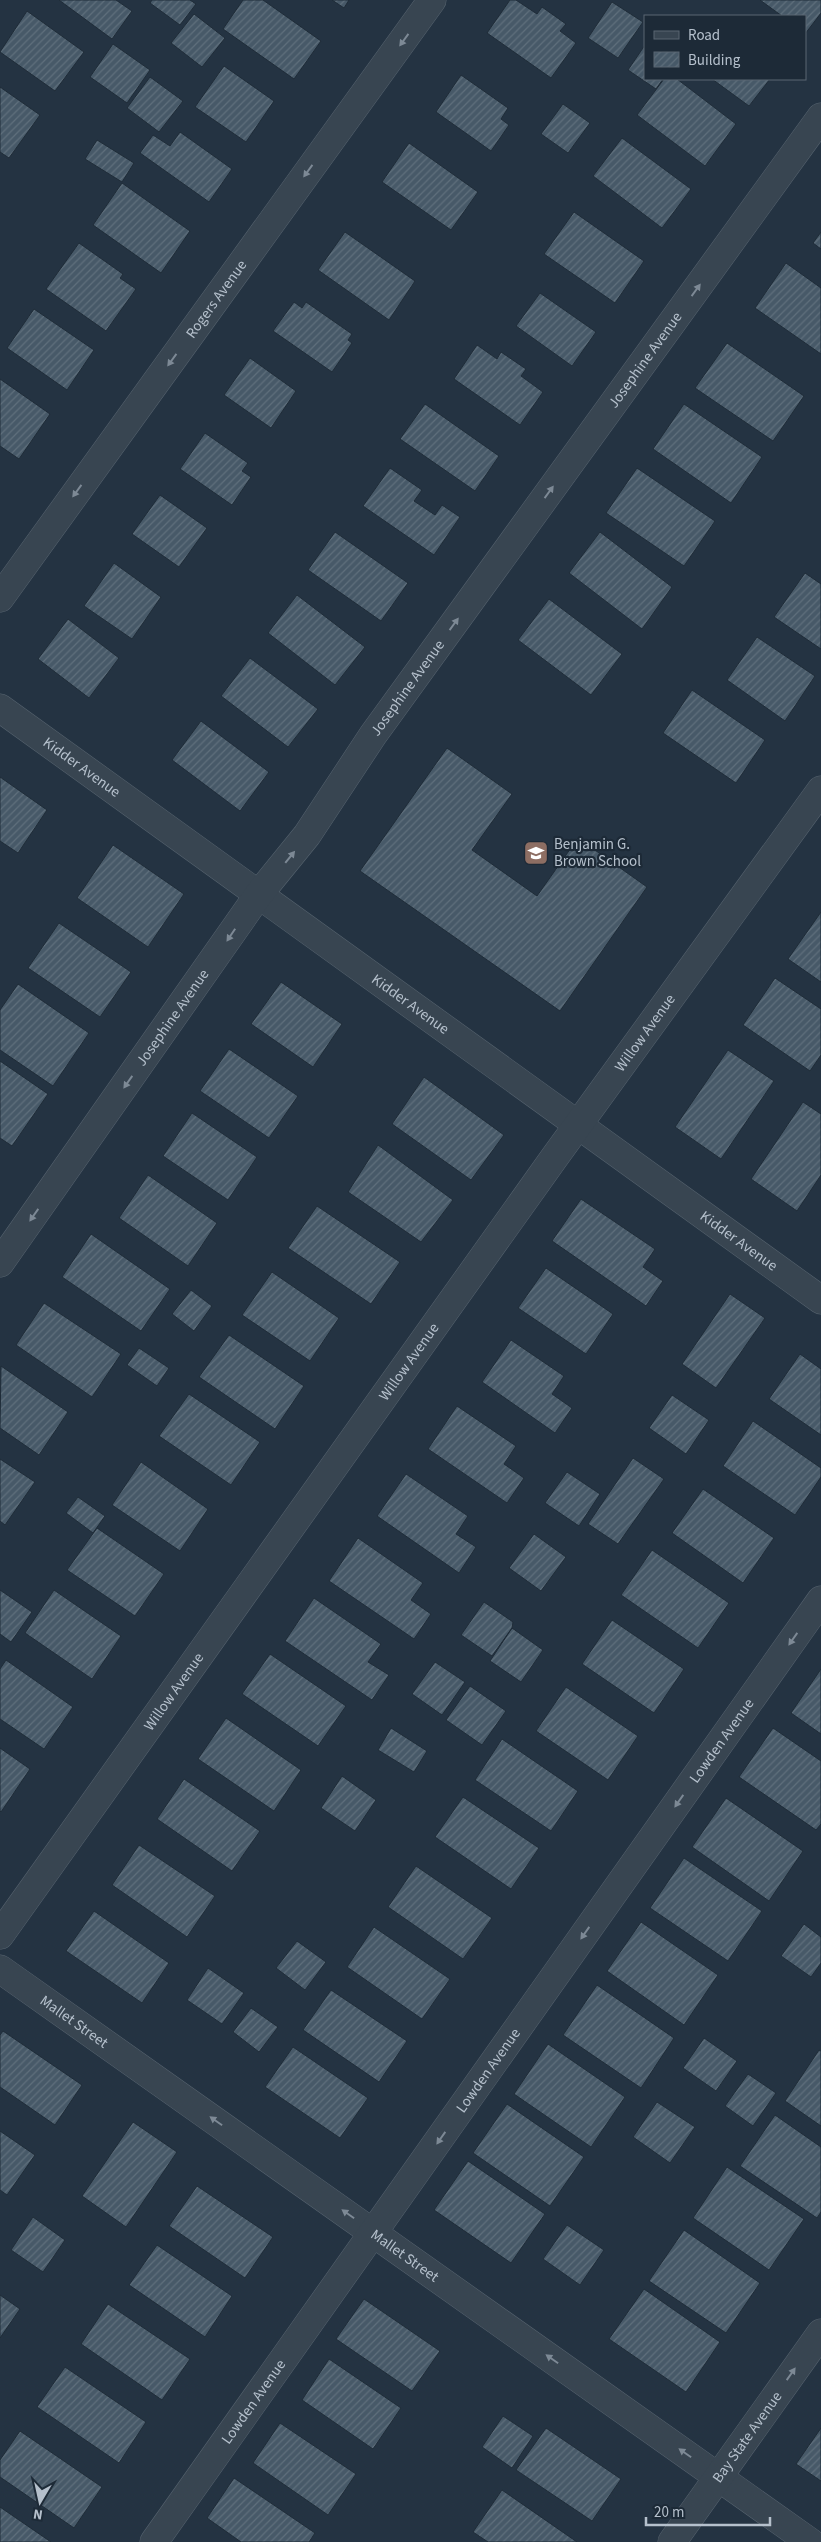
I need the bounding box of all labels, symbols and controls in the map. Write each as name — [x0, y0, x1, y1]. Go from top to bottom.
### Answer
legend — [644, 15, 806, 80]
text: Road — [688, 25, 720, 46]
one-way arrow — [399, 33, 409, 46]
text: Building — [688, 50, 741, 71]
one-way arrow — [303, 164, 313, 178]
street label: Rogers Avenue — [181, 255, 252, 342]
one-way arrow — [691, 283, 701, 297]
street label: Josephine Avenue — [603, 307, 687, 412]
one-way arrow — [167, 353, 177, 367]
one-way arrow — [72, 484, 82, 498]
one-way arrow — [544, 485, 554, 499]
one-way arrow — [448, 618, 459, 631]
street label: Josephine Avenue — [365, 635, 449, 740]
street label: Kidder Avenue — [39, 732, 125, 802]
place label: Benjamin G. Brown School — [554, 834, 641, 872]
school or university icon: Benjamin G. Brown School — [523, 840, 549, 866]
one-way arrow — [284, 850, 295, 863]
one-way arrow — [227, 928, 236, 941]
street label: Josephine Avenue — [131, 965, 214, 1070]
street label: Kidder Avenue — [367, 969, 453, 1039]
street label: Willow Avenue — [610, 990, 680, 1076]
one-way arrow — [123, 1075, 133, 1089]
street label: Kidder Avenue — [696, 1206, 782, 1276]
one-way arrow — [29, 1208, 39, 1221]
street label: Willow Avenue — [374, 1318, 444, 1405]
one-way arrow — [788, 1633, 798, 1646]
street label: Willow Avenue — [139, 1648, 209, 1735]
street label: Lowden Avenue — [684, 1694, 759, 1787]
one-way arrow — [674, 1794, 684, 1808]
one-way arrow — [580, 1927, 590, 1940]
street label: Mallet Street — [36, 1990, 113, 2053]
street label: Lowden Avenue — [451, 2024, 525, 2117]
one-way arrow — [209, 2116, 222, 2126]
one-way arrow — [436, 2131, 446, 2144]
one-way arrow — [341, 2209, 355, 2219]
street label: Mallet Street — [367, 2224, 443, 2287]
one-way arrow — [545, 2354, 559, 2364]
street label: Lowden Avenue — [216, 2355, 291, 2448]
one-way arrow — [786, 2368, 797, 2381]
street label: Bay State Avenue — [707, 2387, 787, 2487]
one-way arrow — [678, 2448, 692, 2458]
north arrow — [15, 2477, 65, 2527]
scale bar — [646, 2494, 770, 2526]
text: 20 m — [654, 2502, 684, 2523]
text: N — [32, 2503, 44, 2524]

